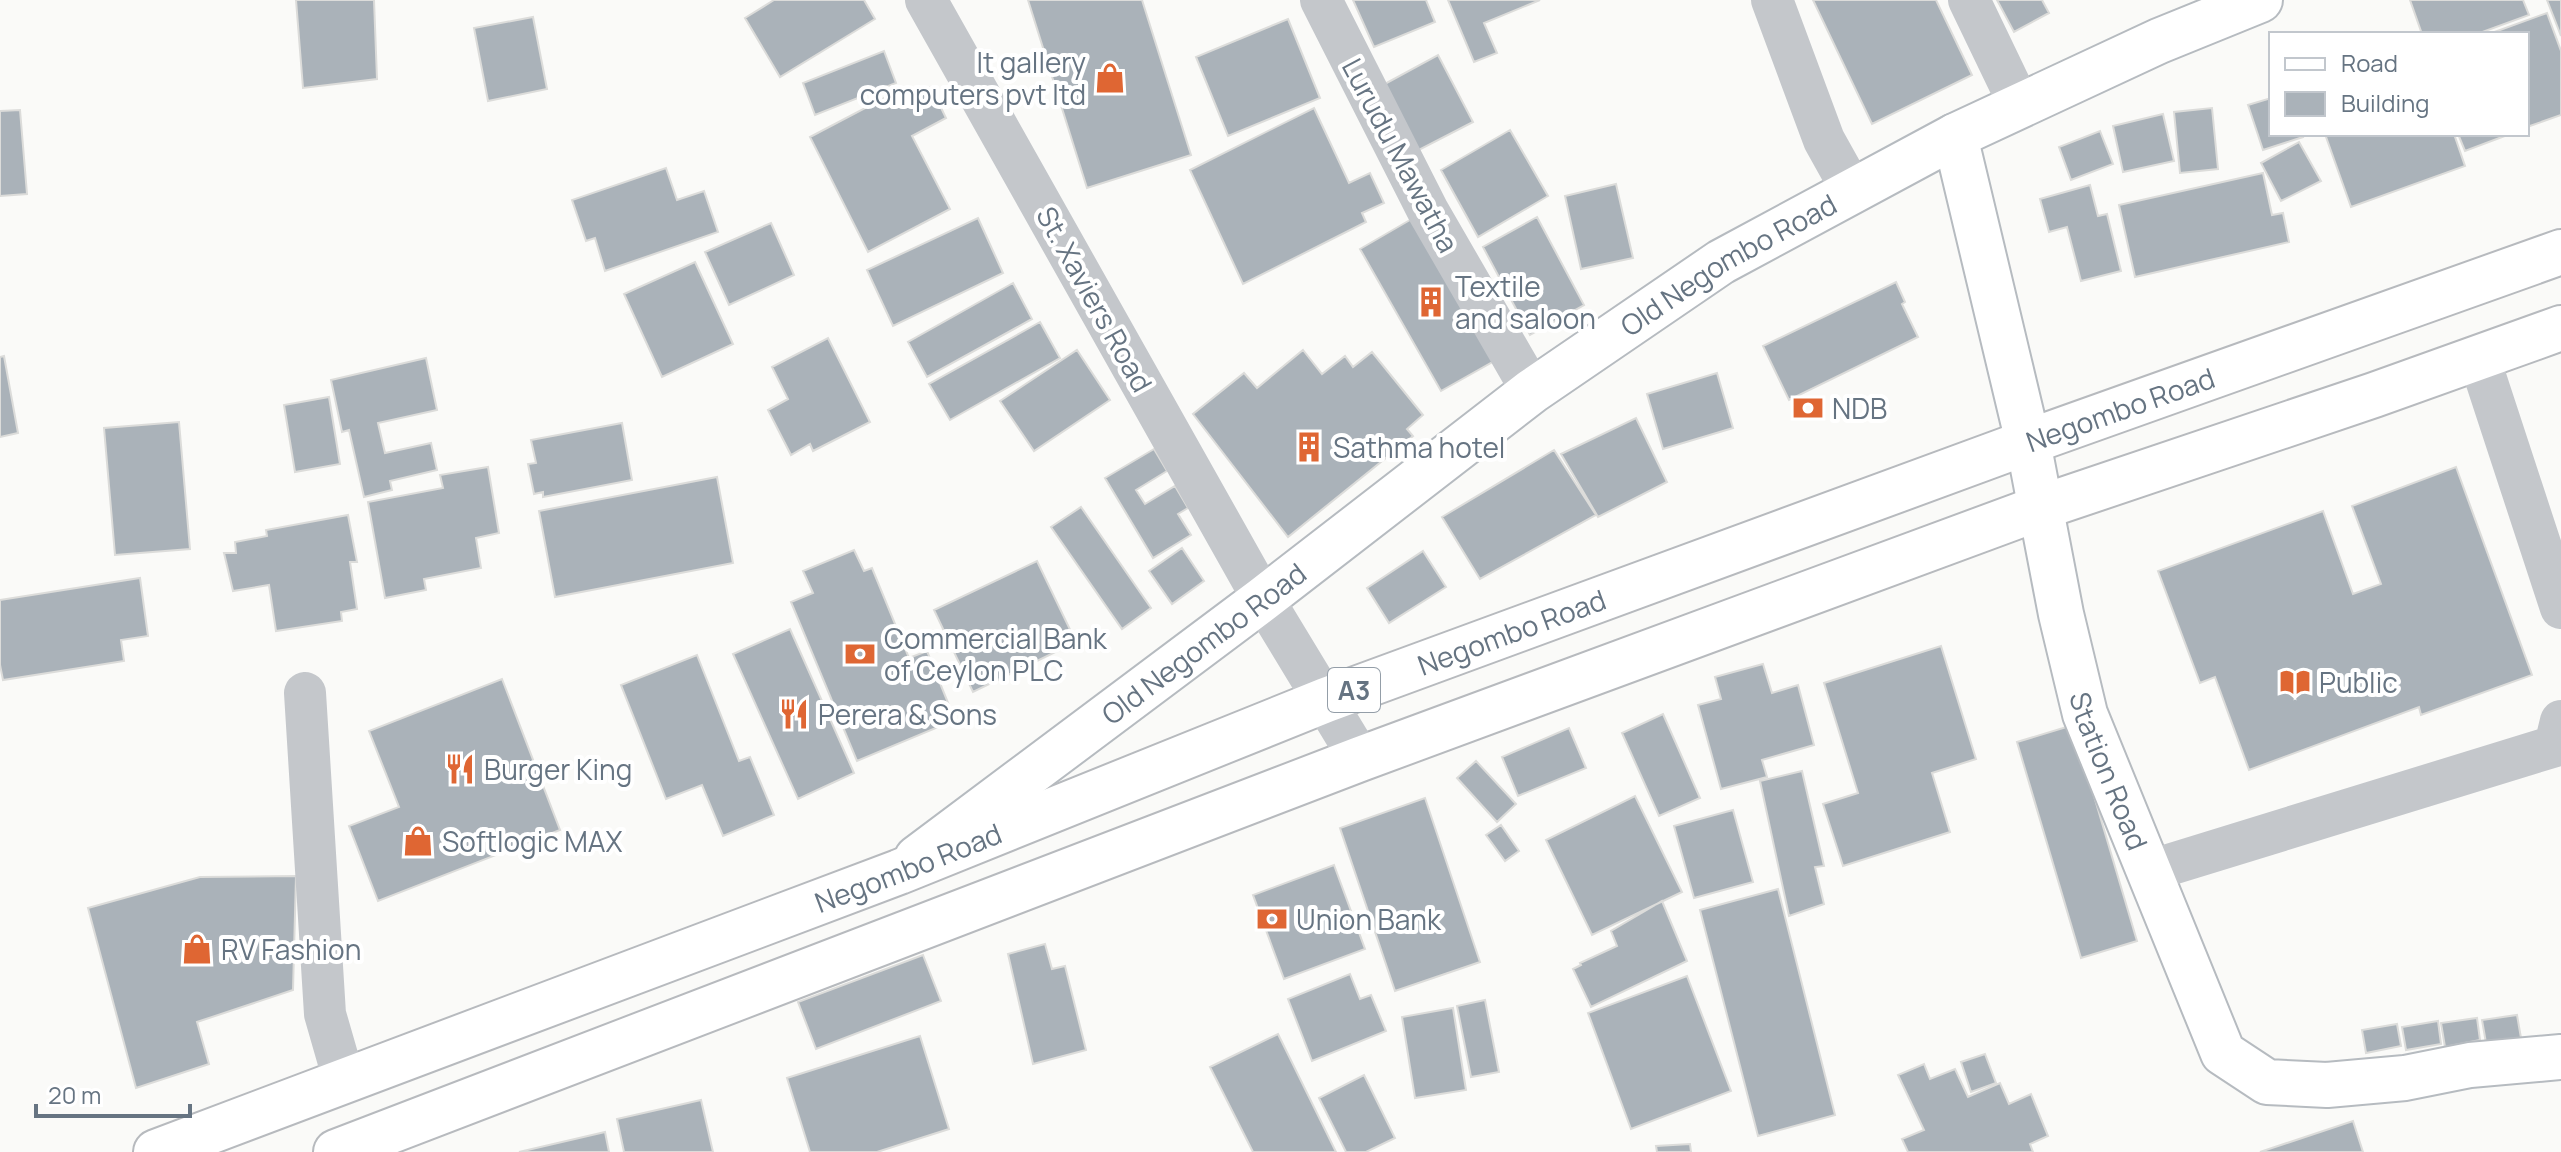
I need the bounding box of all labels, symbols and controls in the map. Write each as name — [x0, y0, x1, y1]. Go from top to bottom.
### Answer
legend — [2269, 32, 2529, 136]
place label: It gallery computers pvt ltd — [860, 43, 1086, 113]
text: Road — [2341, 46, 2398, 79]
street label: Lurudu Mawatha — [1334, 51, 1468, 259]
shop icon: It gallery computers pvt ltd — [1093, 61, 1127, 95]
text: Building — [2341, 86, 2429, 119]
street label: Old Negombo Road — [1613, 184, 1843, 344]
street label: St. Xaviers Road — [1028, 199, 1162, 399]
place label: Textile and saloon — [1455, 267, 1596, 337]
building icon: Textile and saloon — [1414, 285, 1448, 319]
street label: Negombo Road — [2021, 358, 2219, 460]
place label: NDB — [1832, 389, 1887, 427]
bank icon: NDB — [1791, 391, 1825, 425]
place label: Sathma hotel — [1333, 428, 1505, 466]
building icon: Sathma hotel — [1292, 430, 1326, 464]
street label: Old Negombo Road — [1094, 554, 1313, 733]
street label: Negombo Road — [1412, 580, 1611, 684]
place label: Commercial Bank of Ceylon PLC — [884, 619, 1108, 689]
bank icon: Commercial Bank of Ceylon PLC — [843, 637, 877, 671]
place label: Public — [2319, 663, 2398, 701]
library icon: Public — [2278, 665, 2312, 699]
road number: A3 — [1328, 668, 1380, 712]
street label: Station Road — [2061, 688, 2157, 855]
place label: Perera & Sons — [818, 695, 997, 733]
restaurant icon: Perera & Sons — [777, 697, 811, 731]
place label: Burger King — [484, 750, 632, 788]
restaurant icon: Burger King — [443, 752, 477, 786]
street label: Negombo Road — [809, 814, 1007, 921]
place label: Softlogic MAX — [442, 822, 623, 860]
shop icon: Softlogic MAX — [401, 824, 435, 858]
place label: Union Bank — [1296, 900, 1442, 938]
bank icon: Union Bank — [1255, 902, 1289, 936]
place label: RV Fashion — [221, 930, 361, 968]
shop icon: RV Fashion — [180, 932, 214, 966]
scale bar — [36, 1068, 190, 1118]
text: 20 m — [48, 1078, 101, 1111]

